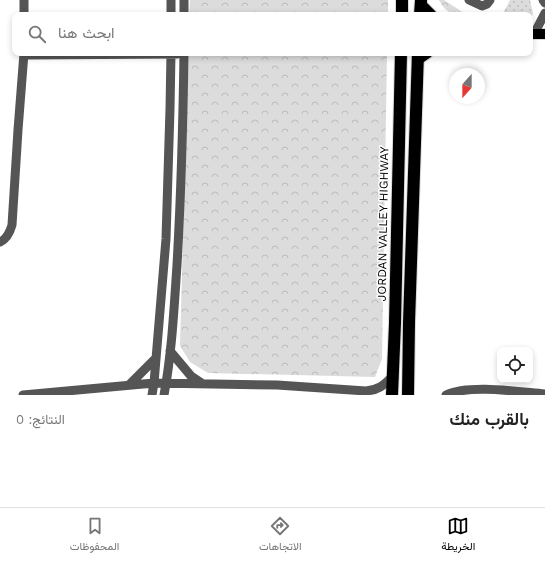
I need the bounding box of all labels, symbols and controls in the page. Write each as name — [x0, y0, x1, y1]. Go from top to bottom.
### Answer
search box — [12, 12, 533, 56]
icon: search — [26, 23, 48, 45]
text: ابحث هنا — [58, 24, 115, 42]
north arrow — [449, 68, 485, 104]
street label: JORDAN VALLEY HIGHWAY — [375, 146, 391, 302]
map controls — [497, 347, 533, 383]
button: locate — [497, 347, 533, 383]
text: بالقرب منك — [449, 409, 529, 429]
text: النتائج: 0 — [16, 412, 65, 427]
tab: المحفوظات — [70, 515, 119, 556]
tab: الاتجاهات — [259, 515, 302, 556]
tab: الخريطة — [441, 515, 475, 556]

